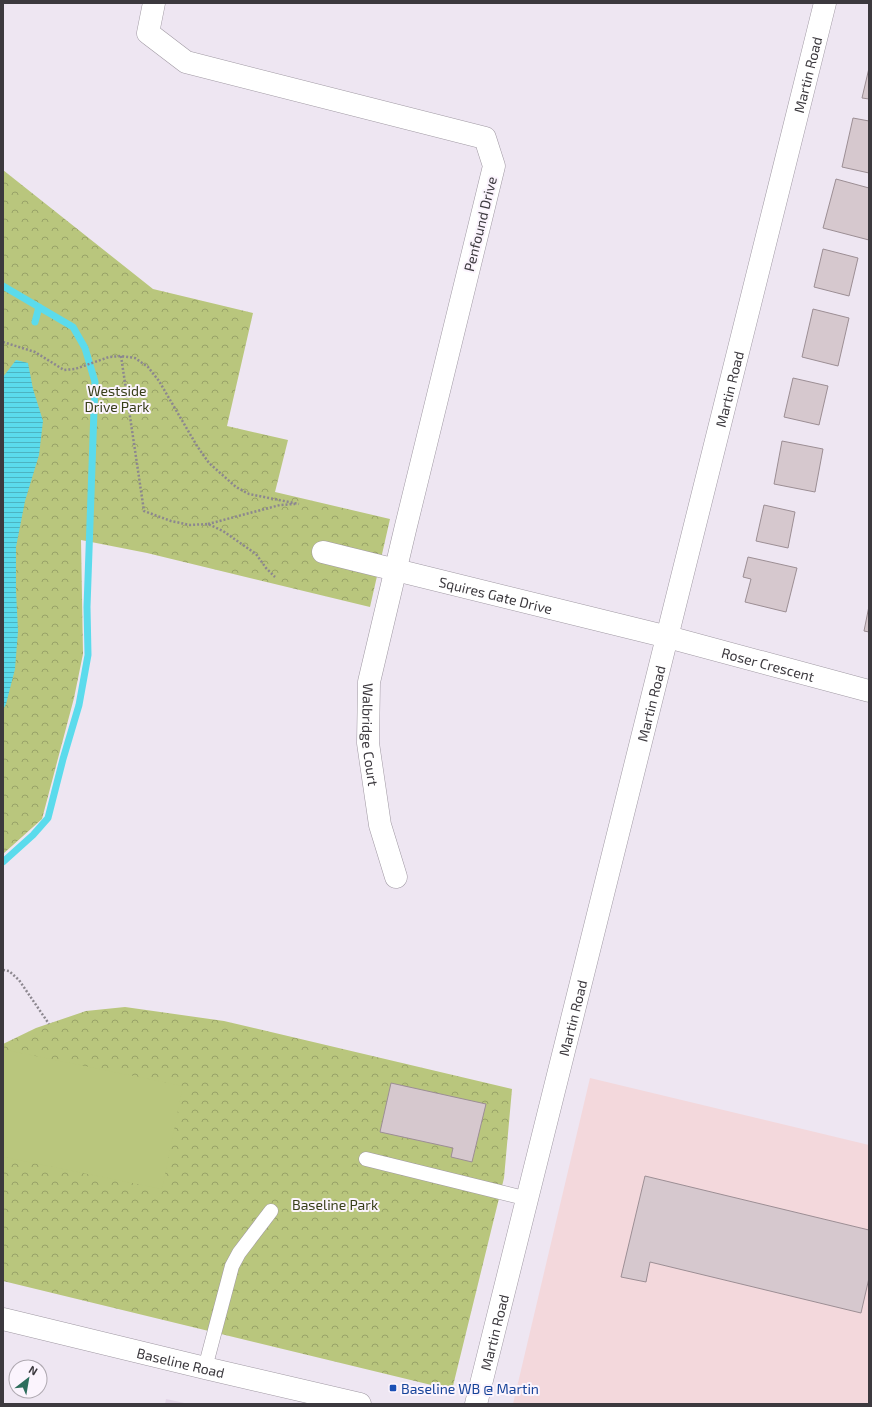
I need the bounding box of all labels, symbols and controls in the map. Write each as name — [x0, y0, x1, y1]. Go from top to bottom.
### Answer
street label: Martin Road — [789, 35, 825, 115]
street label: Penfound Drive — [460, 175, 500, 273]
street label: Martin Road — [711, 349, 747, 429]
park label: Westside Drive Park — [85, 382, 150, 415]
street label: Squires Gate Drive — [437, 572, 554, 617]
street label: Roser Crescent — [720, 643, 816, 684]
street label: Martin Road — [633, 664, 668, 743]
street label: Walbridge Court — [359, 683, 383, 787]
street label: Martin Road — [555, 978, 590, 1058]
park label: Baseline Park — [292, 1196, 378, 1213]
street label: Martin Road — [476, 1292, 512, 1372]
street label: Baseline Road — [135, 1343, 226, 1381]
north arrow — [8, 1359, 48, 1399]
text: N — [27, 1362, 40, 1378]
place label: Baseline WB @ Martin — [401, 1380, 539, 1397]
marker: Baseline WB @ Martin — [388, 1383, 398, 1393]

